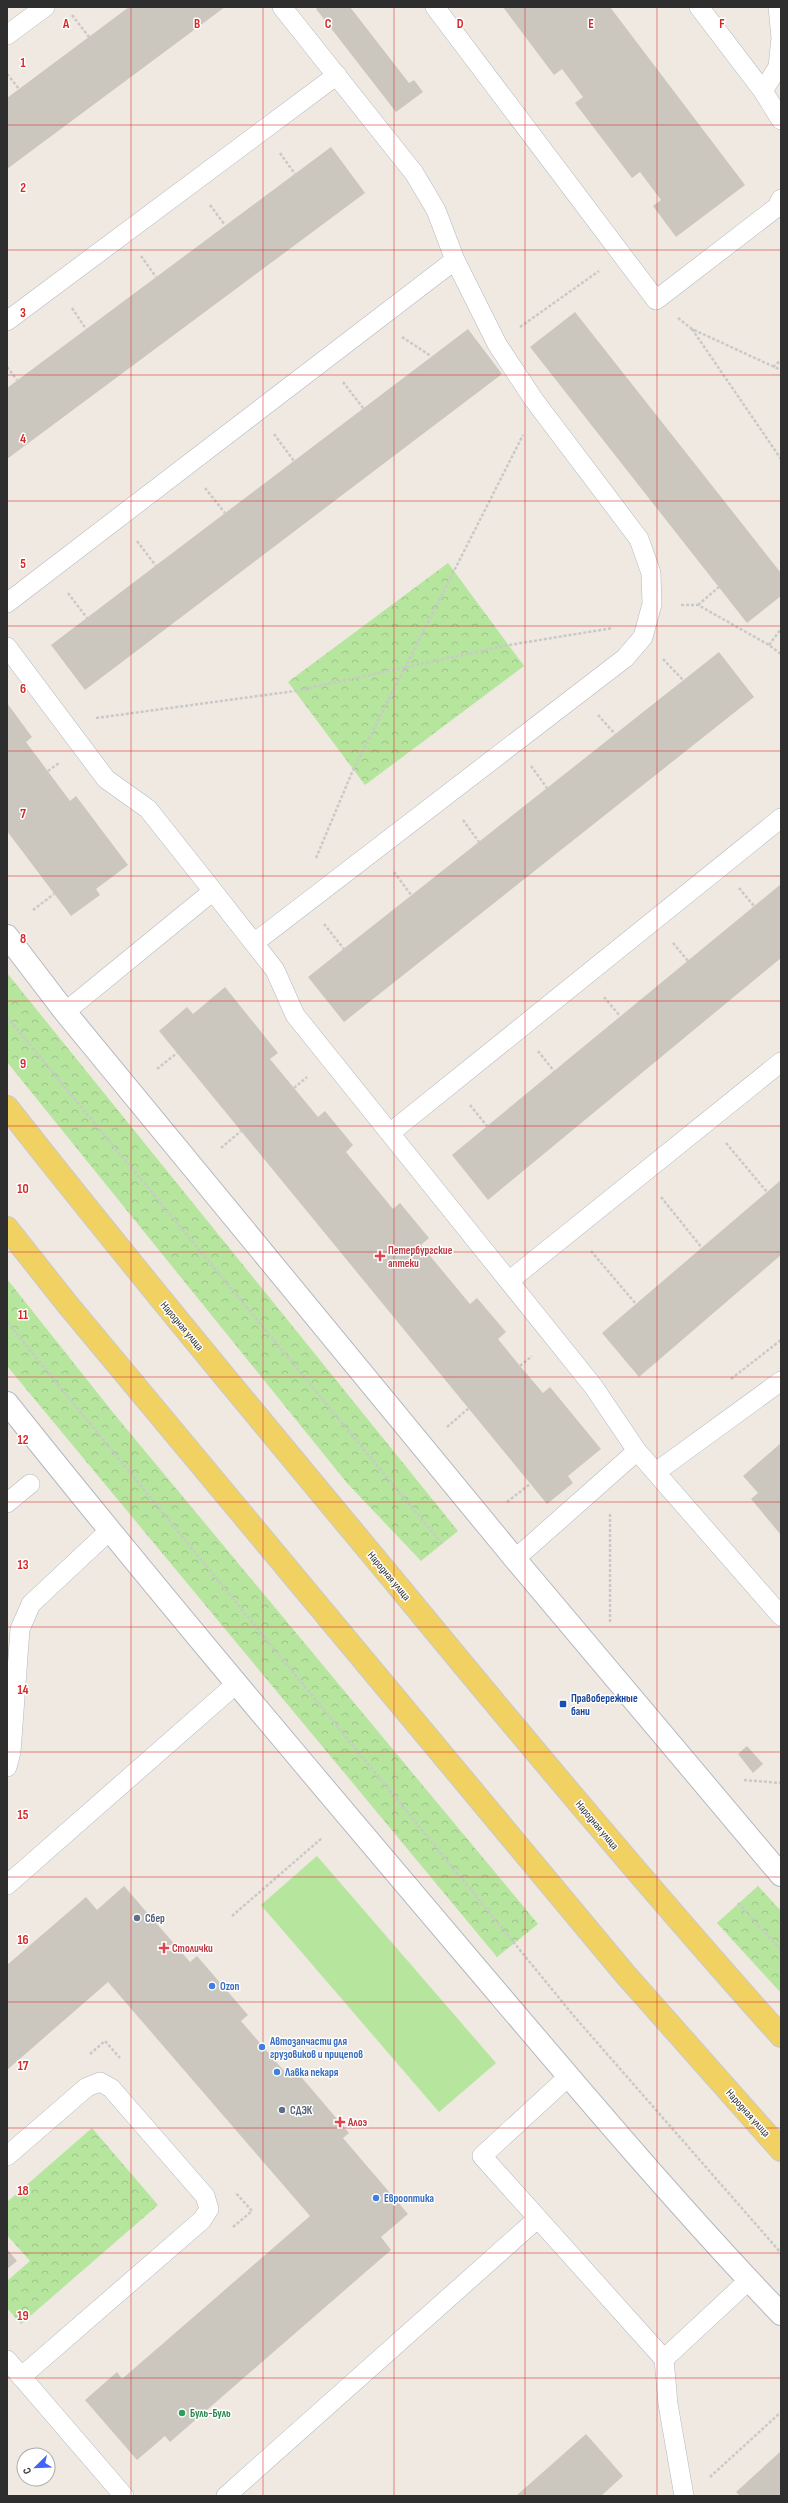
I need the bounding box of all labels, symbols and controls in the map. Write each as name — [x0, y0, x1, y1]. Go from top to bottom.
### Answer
text: A — [62, 16, 70, 32]
text: B — [194, 16, 200, 32]
text: C — [325, 16, 332, 32]
text: D — [457, 16, 464, 32]
text: E — [588, 16, 594, 32]
text: F — [719, 16, 725, 32]
text: 1 — [20, 55, 26, 71]
text: 2 — [20, 180, 26, 196]
text: 3 — [20, 305, 26, 321]
text: 4 — [20, 431, 26, 447]
text: 5 — [20, 556, 26, 572]
text: 6 — [20, 681, 26, 697]
text: 7 — [20, 806, 26, 822]
text: 8 — [20, 931, 26, 947]
text: 9 — [20, 1056, 26, 1072]
text: 10 — [17, 1181, 29, 1197]
place label: Петербургские аптеки — [388, 1244, 453, 1270]
marker: Петербургские аптеки — [375, 1251, 385, 1261]
street label: Народная улица — [158, 1299, 206, 1353]
text: 11 — [18, 1307, 28, 1323]
text: 12 — [18, 1432, 29, 1448]
street label: Народная улица — [365, 1549, 413, 1603]
text: 13 — [18, 1557, 29, 1573]
text: 14 — [17, 1682, 29, 1698]
place label: Правобережные бани — [571, 1692, 638, 1718]
marker: Правобережные бани — [558, 1699, 568, 1709]
street label: Народная улица — [573, 1798, 621, 1852]
text: 15 — [18, 1807, 29, 1823]
place label: Сбер — [145, 1912, 165, 1925]
marker: Сбер — [132, 1913, 142, 1923]
text: 16 — [17, 1932, 29, 1948]
place label: Столички — [172, 1942, 213, 1955]
marker: Столички — [159, 1943, 169, 1953]
place label: Ozon — [220, 1980, 240, 1993]
marker: Ozon — [207, 1981, 217, 1991]
place label: Автозапчасти для грузовиков и прицепов — [269, 2035, 363, 2061]
marker: Автозапчасти для грузовиков и прицепов — [257, 2042, 267, 2052]
text: 17 — [18, 2058, 29, 2074]
place label: Лавка пекаря — [284, 2066, 339, 2079]
marker: Лавка пекаря — [272, 2067, 282, 2077]
street label: Народная улица — [723, 2086, 773, 2140]
place label: СДЭК — [290, 2104, 313, 2117]
marker: СДЭК — [277, 2105, 287, 2115]
place label: Алоэ — [347, 2116, 367, 2129]
marker: Алоэ — [335, 2117, 345, 2127]
text: 18 — [17, 2183, 29, 2199]
place label: Еврооптика — [384, 2192, 434, 2205]
marker: Еврооптика — [371, 2193, 381, 2203]
text: 19 — [17, 2308, 29, 2324]
place label: Буль-Буль — [190, 2407, 231, 2420]
marker: Буль-Буль — [177, 2408, 187, 2418]
north arrow — [16, 2447, 56, 2487]
text: С — [20, 2465, 34, 2476]

